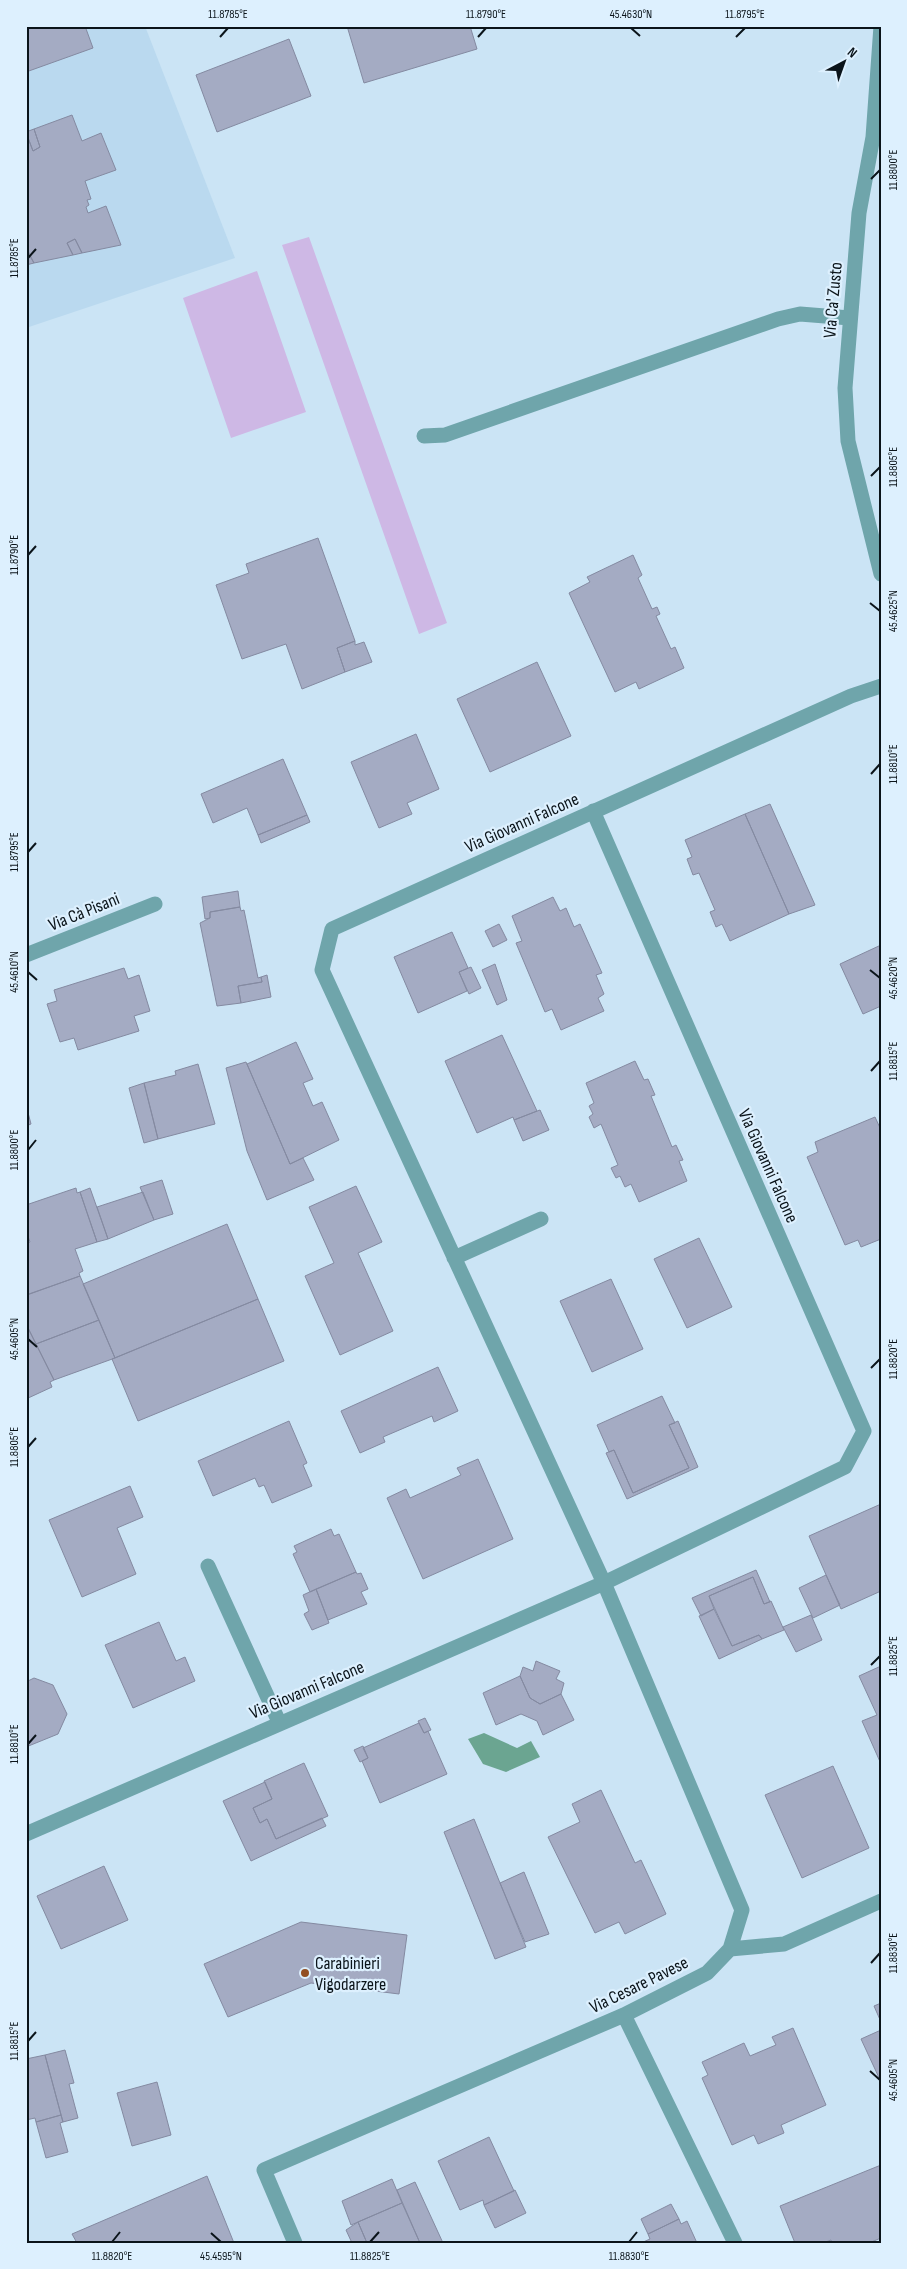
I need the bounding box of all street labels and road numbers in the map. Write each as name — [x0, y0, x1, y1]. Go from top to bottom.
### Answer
street label: Via Ca' Zusto — [819, 261, 847, 339]
street label: Via Giovanni Falcone — [462, 788, 582, 858]
street label: Via Cà Pisani — [45, 888, 123, 936]
street label: Via Giovanni Falcone — [733, 1106, 803, 1226]
street label: Via Giovanni Falcone — [247, 1656, 367, 1724]
street label: Via Cesare Pavese — [586, 1952, 692, 2018]

